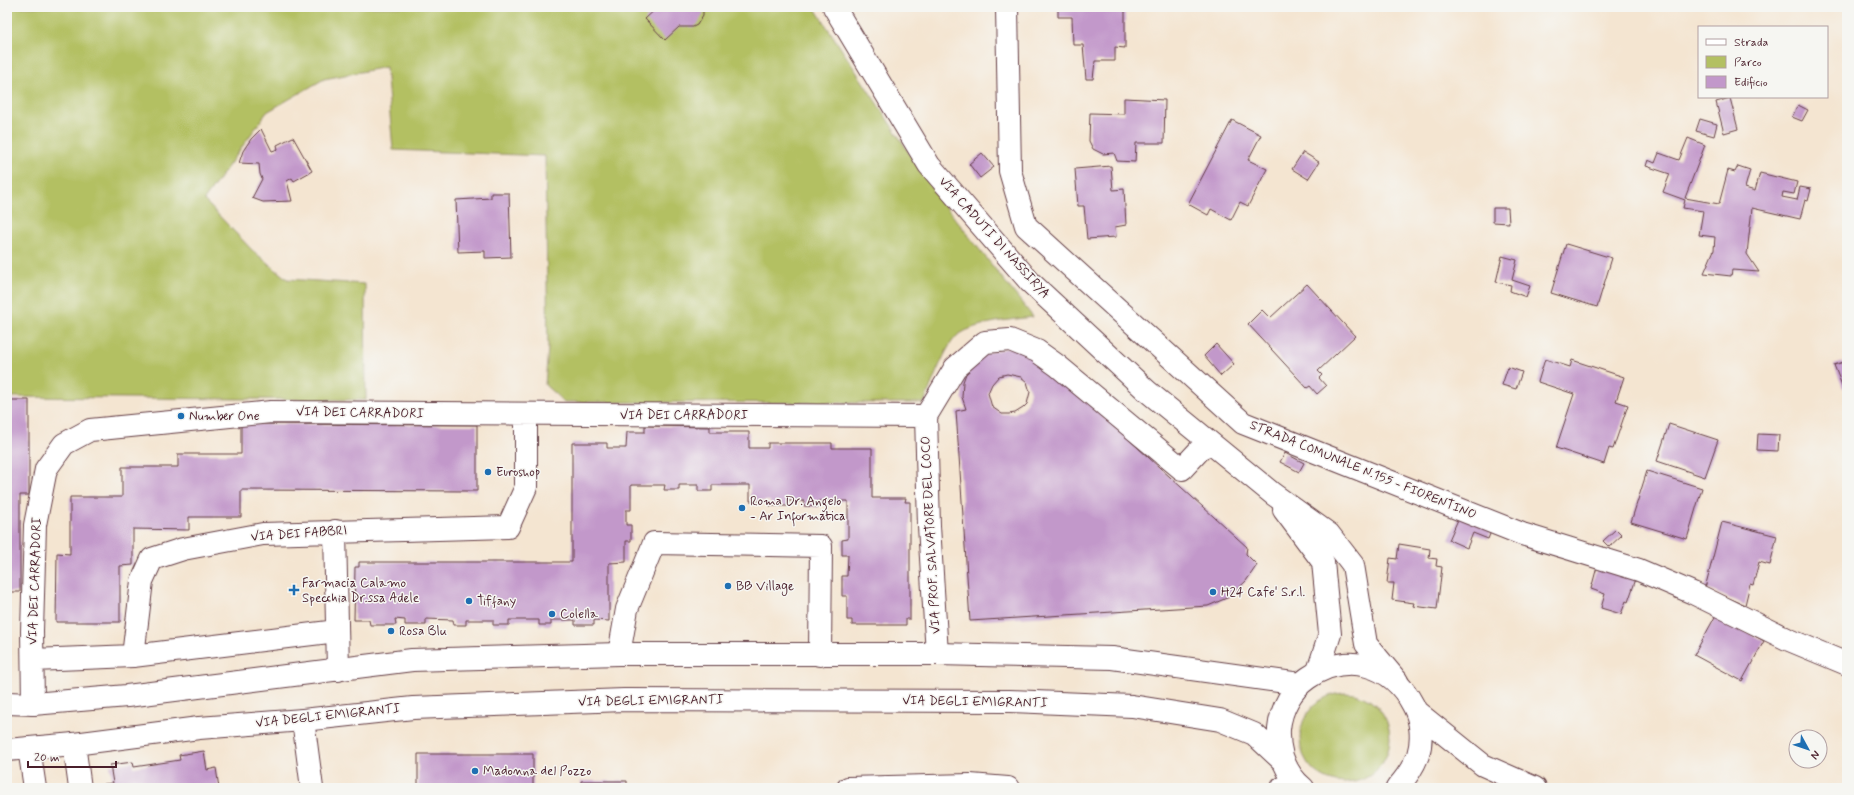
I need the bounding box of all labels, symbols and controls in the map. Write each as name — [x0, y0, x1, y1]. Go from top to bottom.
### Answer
legend — [1698, 26, 1828, 98]
text: Strada — [1734, 35, 1768, 51]
text: Parco — [1734, 55, 1762, 71]
text: Edificio — [1734, 75, 1768, 91]
street label: VIA CADUTI DI NASSIRYA — [935, 173, 1053, 303]
street label: VIA DEI CARRADORI — [296, 403, 425, 423]
street label: VIA DEI CARRADORI — [620, 407, 748, 424]
place label: Number One — [189, 408, 260, 425]
marker: Number One — [176, 411, 186, 421]
street label: STRADA COMUNALE N.155 - FIORENTINO — [1247, 417, 1479, 523]
street label: VIA PROF. SALVATORE DEL COCO — [917, 436, 945, 634]
place label: Euroshop — [496, 464, 540, 481]
marker: Euroshop — [483, 467, 493, 477]
place label: Roma Dr. Angelo - Ar Informatica — [750, 493, 846, 527]
marker: Roma Dr. Angelo - Ar Informatica — [737, 503, 747, 513]
street label: VIA DEI CARRADORI — [24, 516, 46, 645]
street label: VIA DEI FABBRI — [250, 522, 348, 546]
place label: Farmacia Calamo Specchia Dr.ssa Adele — [302, 575, 419, 607]
place label: BB Village — [736, 578, 794, 596]
marker: BB Village — [723, 581, 733, 591]
place label: H24 Cafe' S.r.l. — [1221, 584, 1305, 601]
marker: Farmacia Calamo Specchia Dr.ssa Adele — [289, 585, 299, 595]
marker: H24 Cafe' S.r.l. — [1208, 587, 1218, 597]
place label: Tiffany — [477, 593, 517, 610]
marker: Tiffany — [464, 596, 474, 606]
place label: Colella — [560, 606, 598, 623]
marker: Colella — [547, 609, 557, 619]
place label: Rosa Blu — [399, 623, 447, 640]
marker: Rosa Blu — [386, 626, 396, 636]
street label: VIA DEGLI EMIGRANTI — [578, 691, 724, 711]
street label: VIA DEGLI EMIGRANTI — [902, 692, 1048, 712]
street label: VIA DEGLI EMIGRANTI — [255, 700, 402, 732]
north arrow — [1788, 729, 1828, 769]
scale bar — [28, 743, 116, 769]
text: N — [1807, 747, 1823, 762]
text: 20 m — [34, 750, 60, 766]
place label: Madonna del Pozzo — [483, 763, 591, 780]
marker: Madonna del Pozzo — [470, 766, 480, 776]

